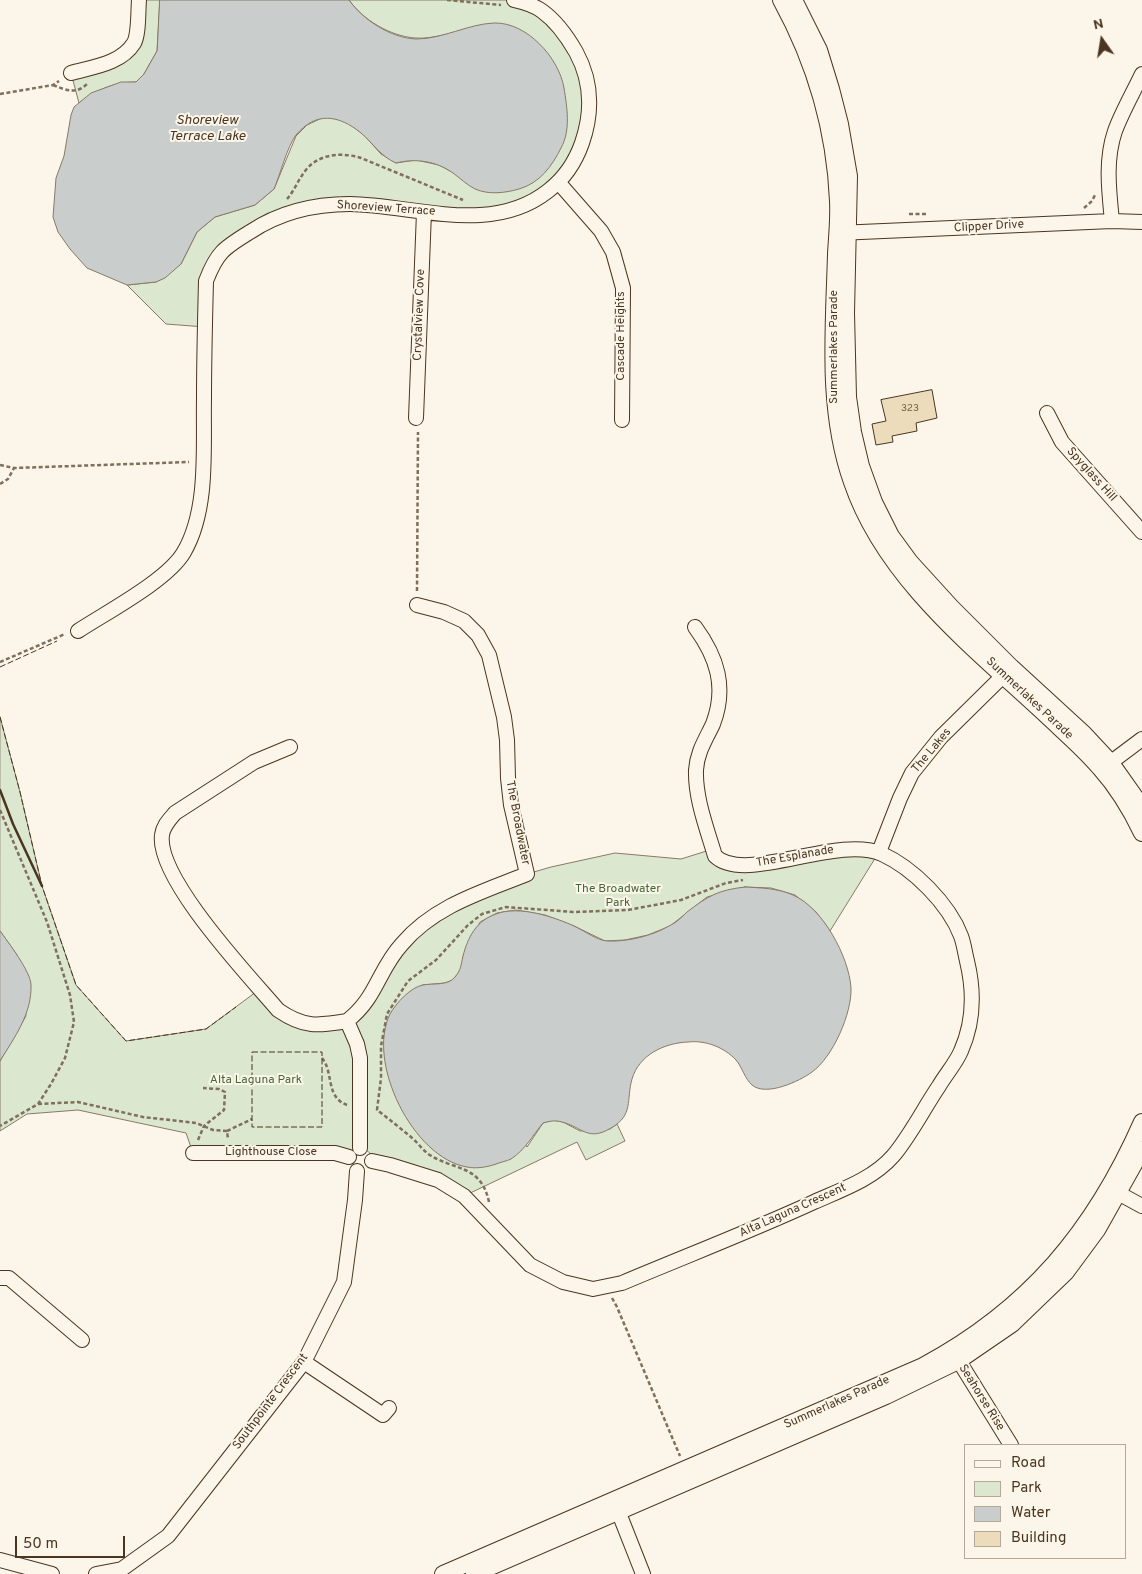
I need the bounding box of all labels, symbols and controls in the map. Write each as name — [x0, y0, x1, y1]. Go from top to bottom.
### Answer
north arrow — [1077, 15, 1127, 65]
text: N — [1092, 15, 1105, 34]
water label: Shoreview Terrace Lake — [168, 113, 246, 146]
street label: Shoreview Terrace — [336, 198, 436, 220]
street label: Clipper Drive — [954, 218, 1024, 236]
street label: Crystalview Cove — [411, 269, 429, 361]
street label: Summerlakes Parade — [828, 290, 842, 404]
street label: Cascade Heights — [615, 291, 629, 381]
house number: 323 — [901, 403, 919, 415]
street label: Spyglass Hill — [1063, 445, 1119, 505]
street label: Summerlakes Parade — [982, 655, 1076, 743]
street label: The Lakes — [909, 726, 955, 776]
street label: The Broadwater — [502, 780, 532, 866]
street label: The Esplanade — [755, 843, 835, 871]
park label: The Broadwater Park — [575, 883, 661, 911]
park label: Alta Laguna Park — [210, 1074, 302, 1088]
street label: Lighthouse Close — [225, 1146, 317, 1160]
street label: Alta Laguna Crescent — [737, 1181, 849, 1241]
street label: Southpointe Crescent — [230, 1351, 312, 1453]
street label: Seahorse Rise — [955, 1362, 1007, 1434]
street label: Summerlakes Parade — [782, 1373, 892, 1433]
legend — [964, 1444, 1127, 1559]
text: Road — [1011, 1454, 1046, 1473]
text: Park — [1011, 1479, 1042, 1498]
text: Water — [1011, 1504, 1050, 1523]
scale bar — [18, 1526, 128, 1558]
text: Building — [1011, 1529, 1066, 1548]
text: 50 m — [23, 1535, 58, 1554]

